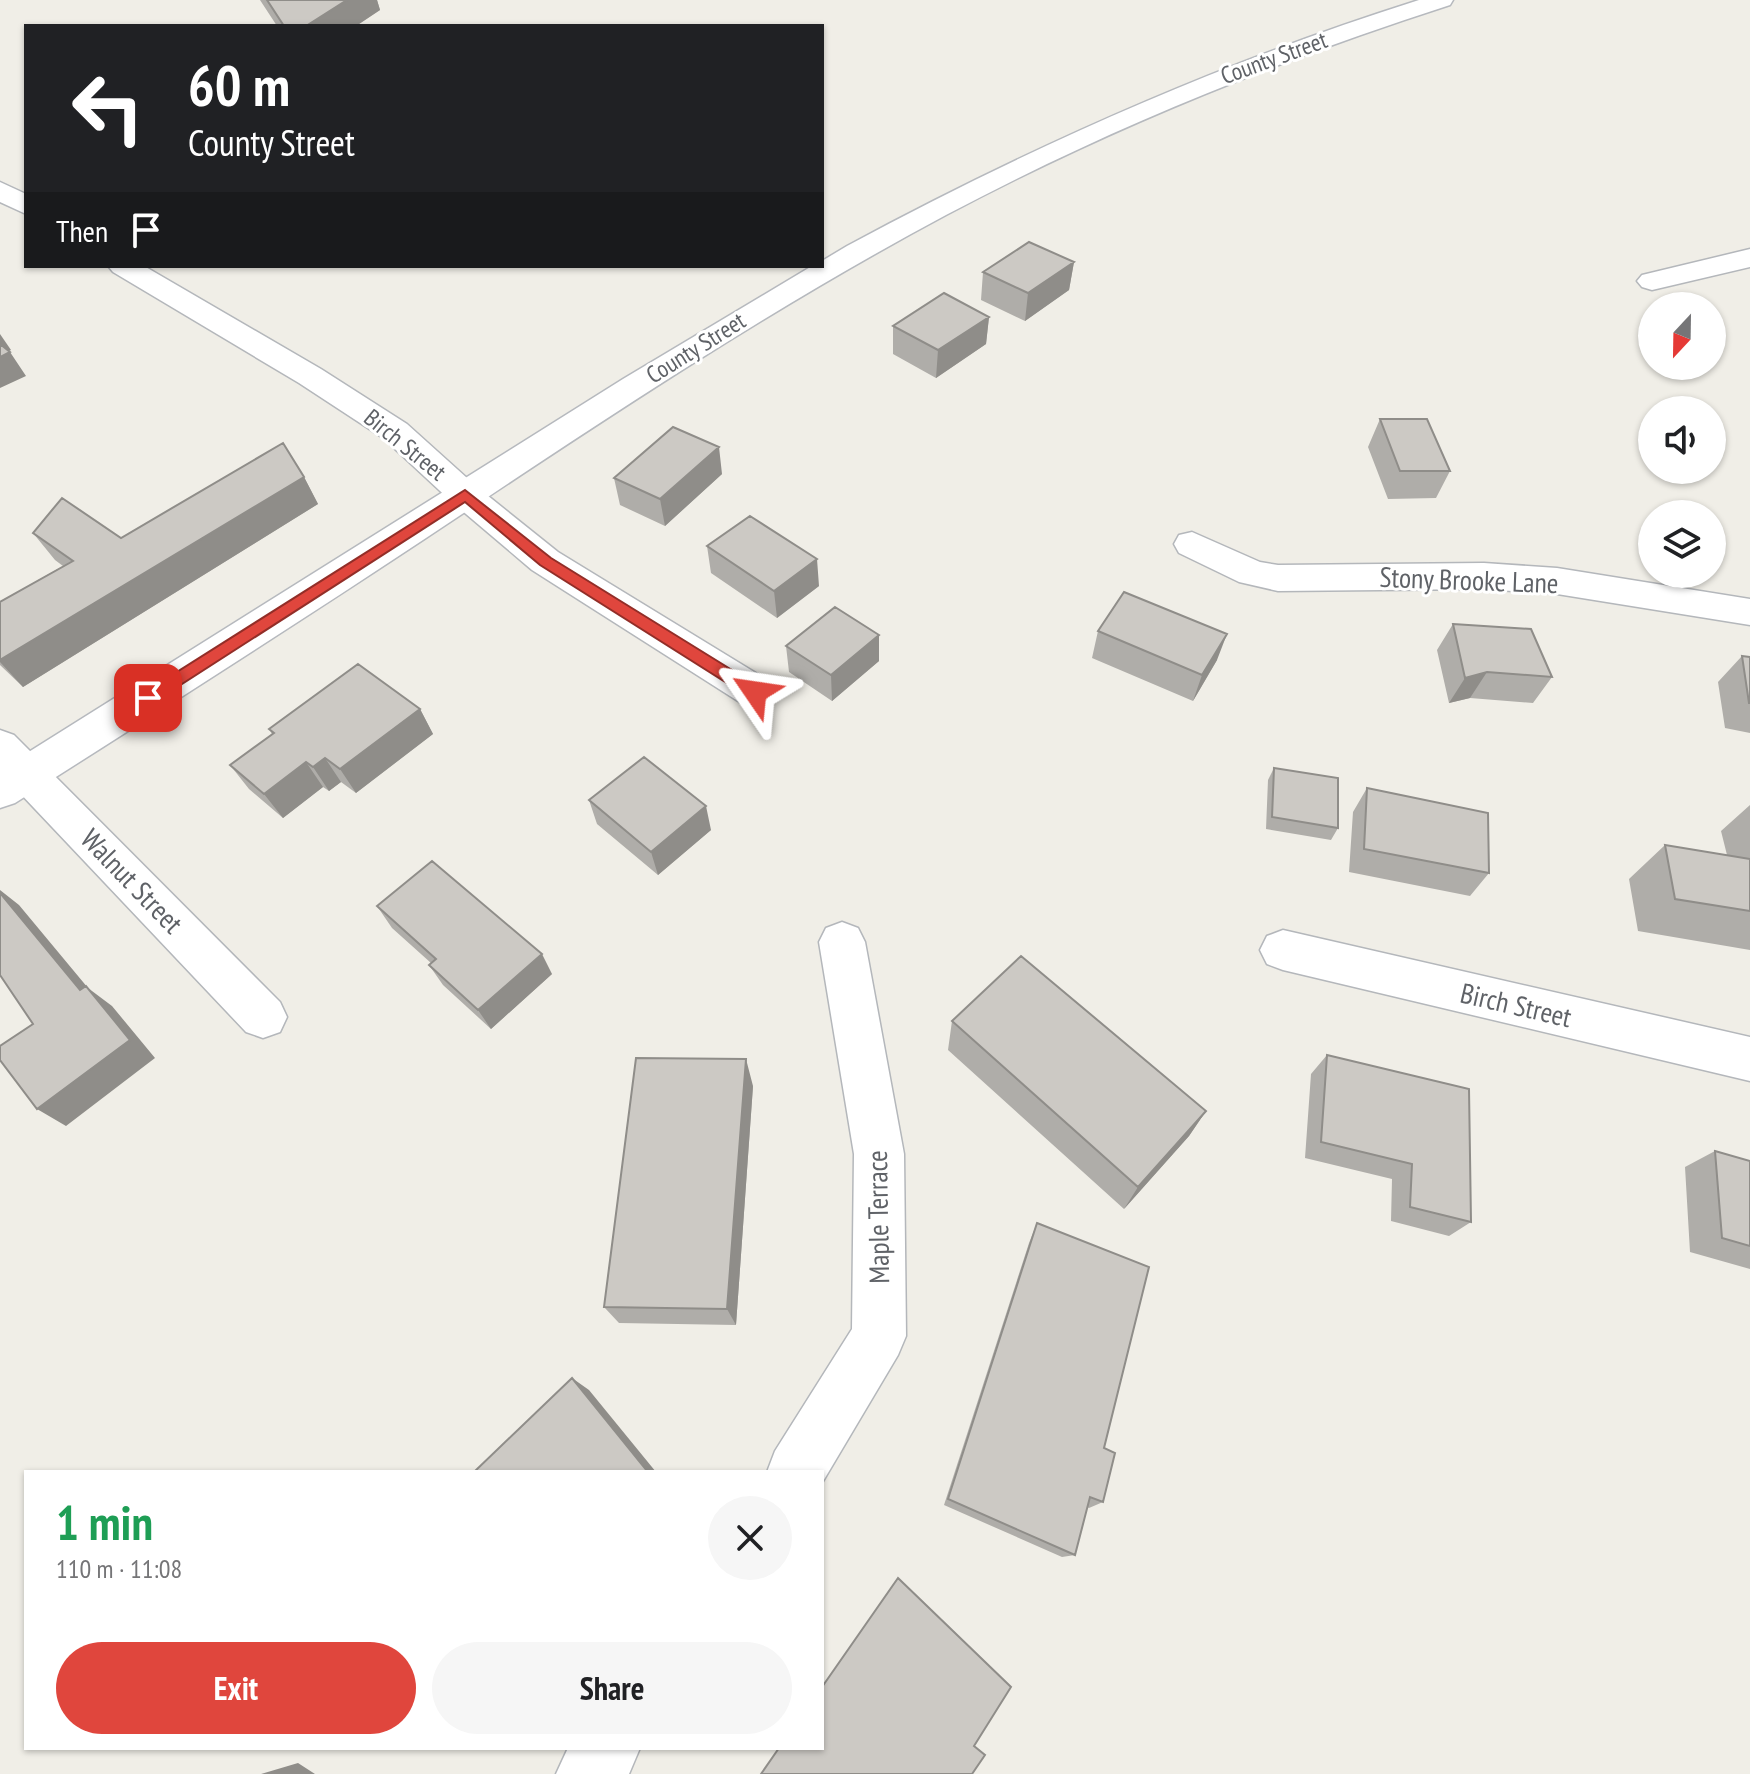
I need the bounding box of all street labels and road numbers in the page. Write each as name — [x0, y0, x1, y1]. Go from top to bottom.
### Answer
street label: County Street — [1216, 24, 1332, 91]
street label: County Street — [640, 305, 751, 390]
street label: Birch Street — [358, 402, 453, 487]
street label: Stony Brooke Lane — [1379, 558, 1559, 601]
street label: Walnut Street — [73, 820, 192, 941]
street label: Birch Street — [1457, 974, 1576, 1035]
street label: Maple Terrace — [858, 1150, 897, 1284]

